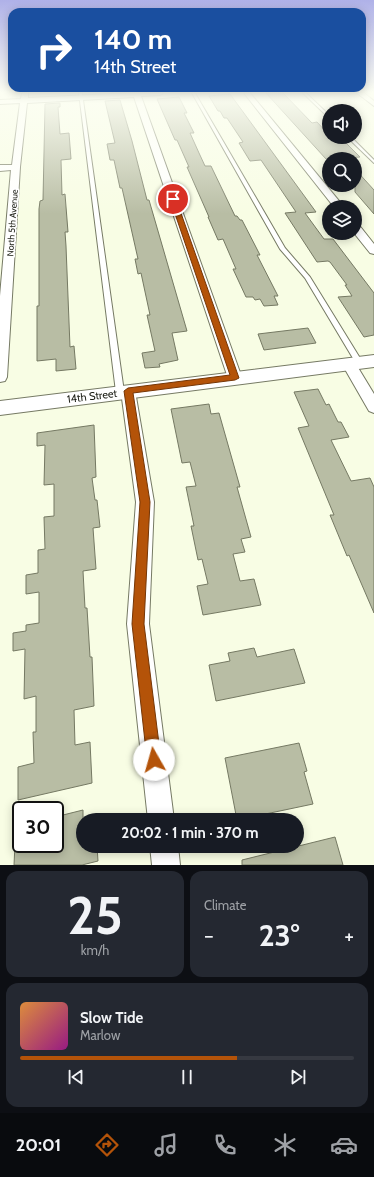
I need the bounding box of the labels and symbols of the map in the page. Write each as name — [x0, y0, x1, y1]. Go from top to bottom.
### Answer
pin — [156, 182, 190, 216]
street label: North 5th Avenue — [4, 189, 20, 257]
street label: 14th Street — [66, 386, 118, 406]
position arrow — [133, 739, 175, 781]
speed limit sign: 30 — [12, 801, 64, 853]

